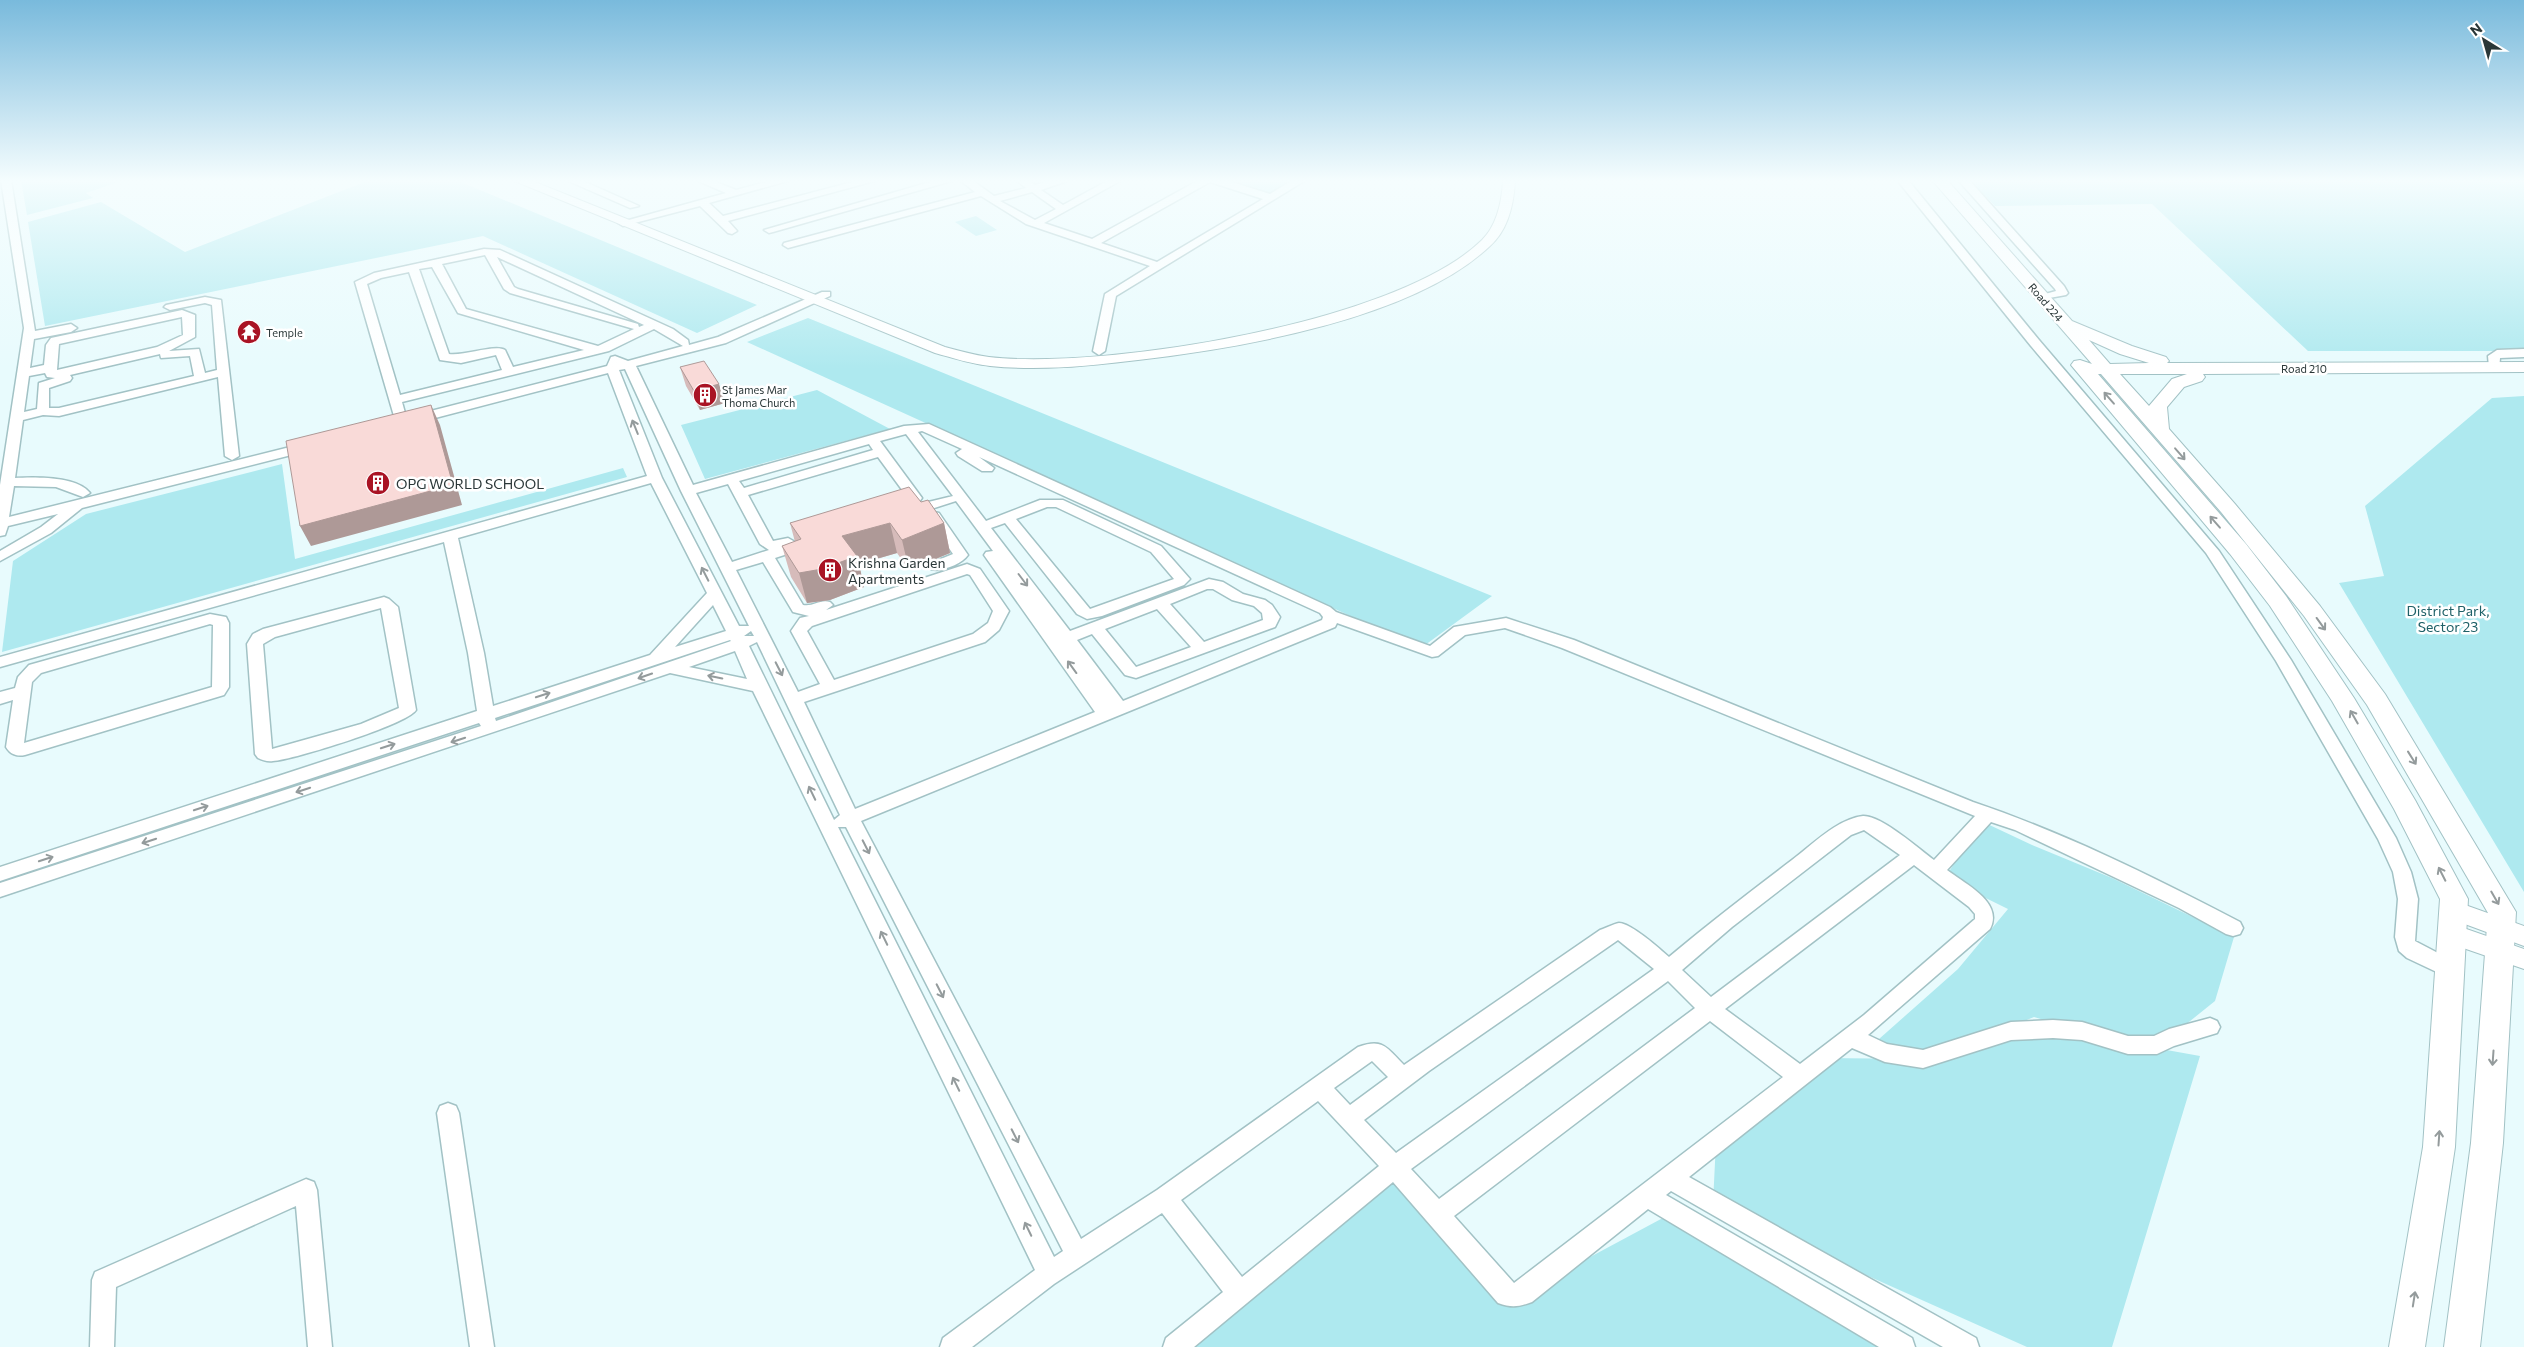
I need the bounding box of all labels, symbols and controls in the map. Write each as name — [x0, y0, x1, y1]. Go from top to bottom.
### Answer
north arrow — [2459, 15, 2509, 65]
text: N — [2467, 19, 2485, 39]
street label: Road 224 — [2026, 280, 2066, 324]
temple icon: Temple — [236, 319, 262, 345]
place label: Temple — [266, 326, 303, 339]
street label: Road 210 — [2281, 362, 2327, 375]
building icon: St James Mar Thoma Church — [692, 382, 718, 408]
place label: St James Mar Thoma Church — [722, 383, 795, 409]
one-way arrow — [2103, 392, 2114, 405]
one-way arrow — [630, 420, 639, 435]
one-way arrow — [2174, 447, 2186, 460]
building icon: OPG WORLD SCHOOL — [365, 470, 391, 496]
place label: OPG WORLD SCHOOL — [396, 475, 544, 492]
one-way arrow — [2209, 515, 2221, 528]
place label: Krishna Garden Apartments — [848, 554, 945, 587]
building icon: Krishna Garden Apartments — [817, 557, 843, 583]
one-way arrow — [700, 567, 709, 582]
one-way arrow — [1017, 573, 1028, 586]
park label: District Park, Sector 23 — [2406, 602, 2490, 635]
one-way arrow — [2316, 617, 2326, 631]
one-way arrow — [1066, 661, 1077, 674]
one-way arrow — [774, 662, 784, 677]
one-way arrow — [637, 672, 653, 681]
one-way arrow — [707, 672, 723, 681]
one-way arrow — [534, 690, 550, 700]
one-way arrow — [2348, 711, 2358, 725]
one-way arrow — [450, 735, 466, 745]
one-way arrow — [380, 740, 396, 750]
one-way arrow — [2408, 751, 2418, 765]
one-way arrow — [296, 786, 312, 796]
one-way arrow — [807, 786, 816, 801]
one-way arrow — [192, 802, 208, 812]
one-way arrow — [142, 837, 157, 846]
one-way arrow — [861, 839, 871, 854]
one-way arrow — [38, 853, 54, 863]
one-way arrow — [2437, 867, 2447, 882]
one-way arrow — [2490, 891, 2500, 905]
one-way arrow — [879, 931, 888, 946]
one-way arrow — [935, 984, 945, 999]
one-way arrow — [2488, 1050, 2497, 1066]
one-way arrow — [951, 1077, 960, 1092]
one-way arrow — [1011, 1128, 1020, 1143]
one-way arrow — [2435, 1131, 2444, 1147]
one-way arrow — [1023, 1222, 1033, 1237]
one-way arrow — [2410, 1291, 2420, 1307]

